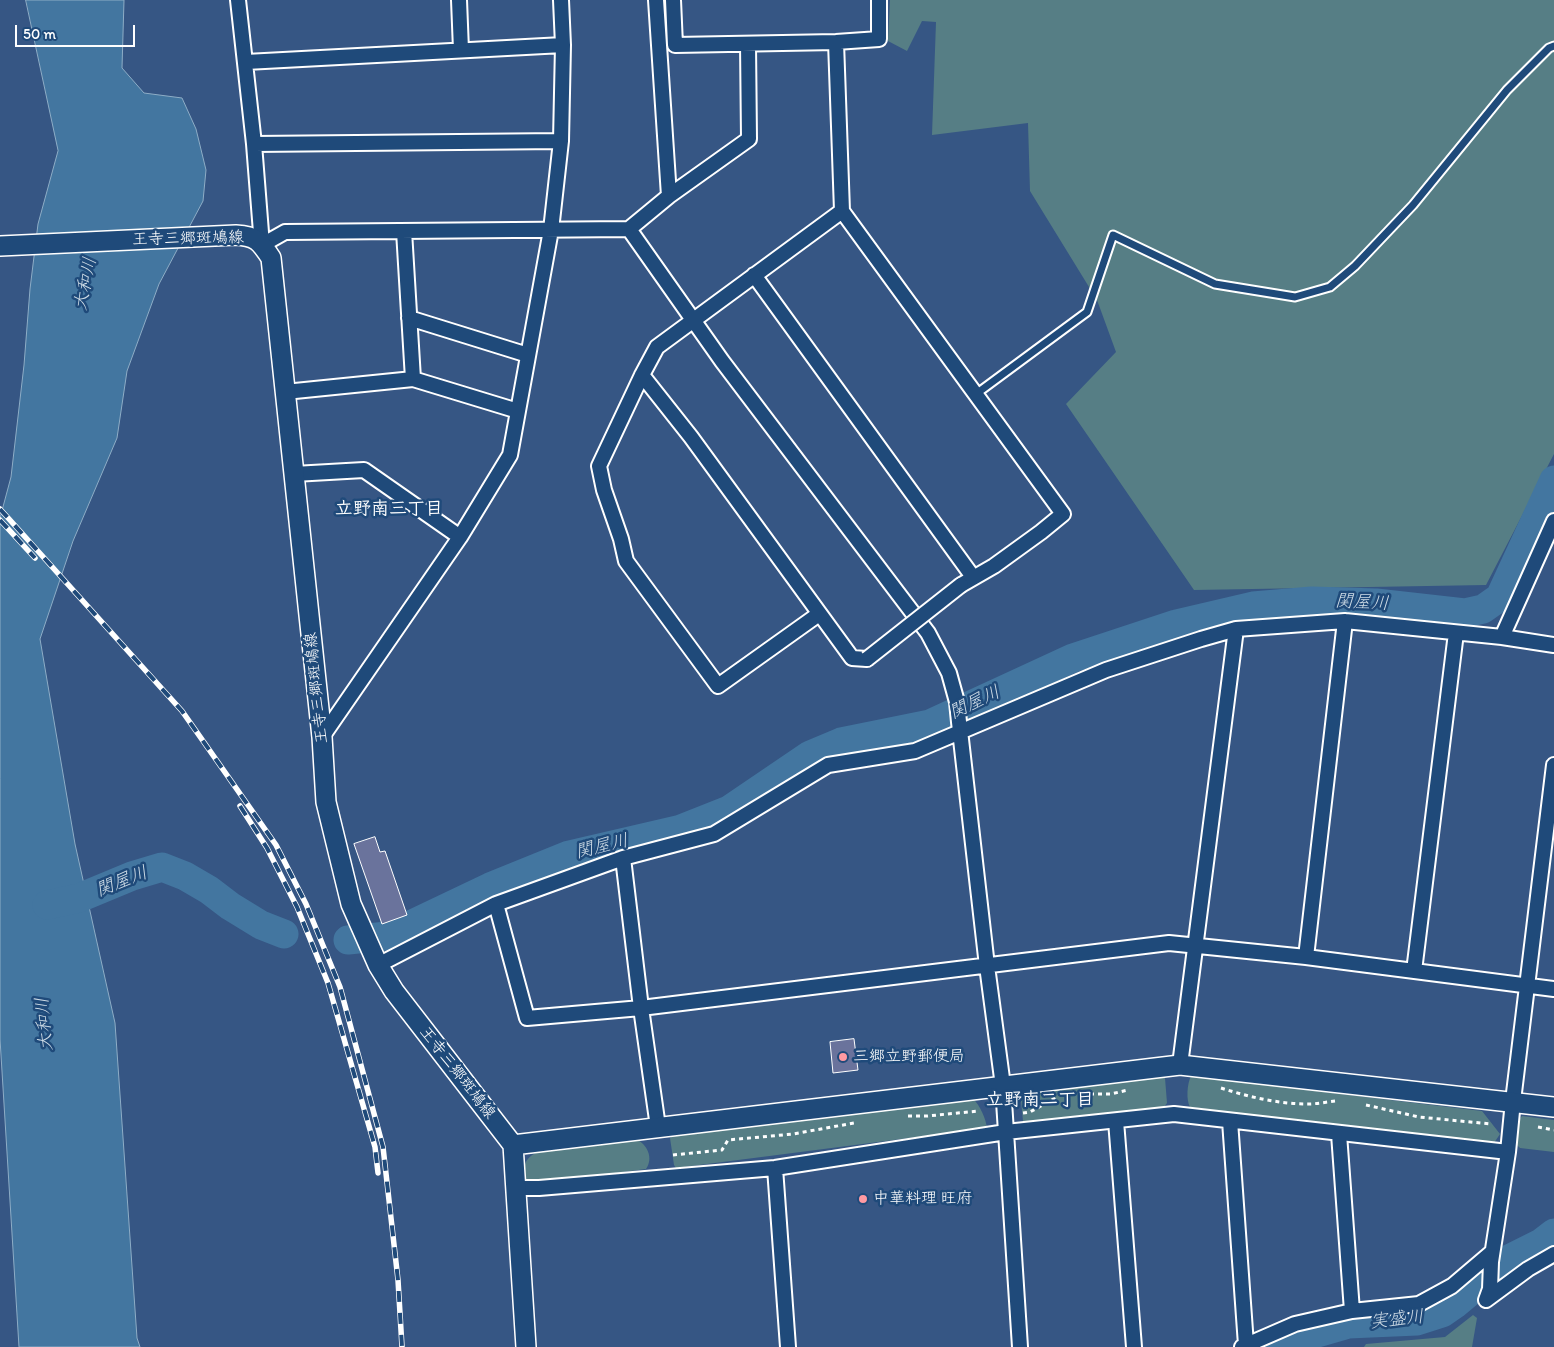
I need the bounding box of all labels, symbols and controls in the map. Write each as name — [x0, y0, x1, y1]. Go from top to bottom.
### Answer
scale bar — [18, 15, 138, 47]
text: 50 m — [23, 25, 56, 43]
street label: 王寺三郷斑鳩線 — [132, 228, 244, 250]
water label: 大和川 — [70, 255, 102, 313]
district label: 立野南三丁目 — [335, 498, 443, 520]
water label: 関屋川 — [1334, 591, 1390, 615]
street label: 王寺三郷斑鳩線 — [302, 631, 332, 745]
water label: 関屋川 — [946, 682, 1004, 724]
water label: 関屋川 — [573, 830, 631, 864]
water label: 関屋川 — [93, 862, 151, 902]
water label: 大和川 — [32, 996, 58, 1052]
street label: 王寺三郷斑鳩線 — [415, 1023, 499, 1123]
place label: 三郷立野郵便局 — [853, 1047, 965, 1067]
marker: 三郷立野郵便局 — [837, 1051, 849, 1063]
district label: 立野南二丁目 — [986, 1089, 1094, 1111]
place label: 中華料理 旺府 — [873, 1189, 973, 1209]
marker: 中華料理 旺府 — [857, 1193, 869, 1205]
water label: 実盛川 — [1369, 1306, 1425, 1334]

